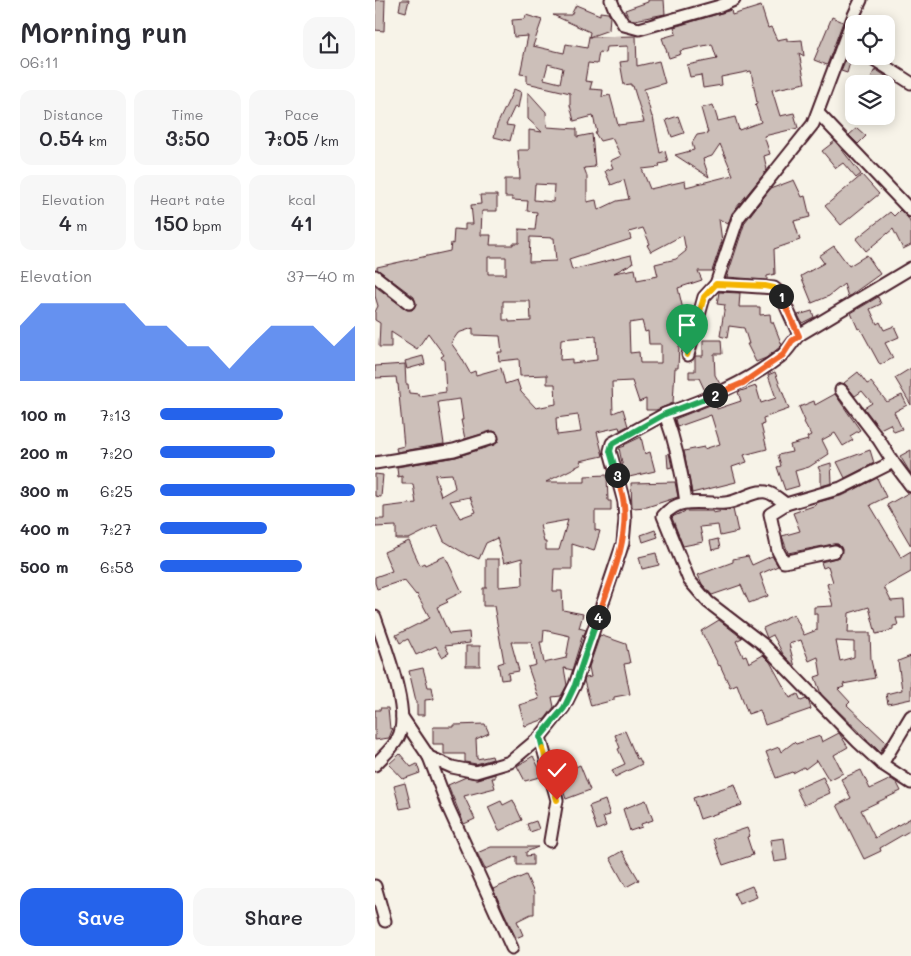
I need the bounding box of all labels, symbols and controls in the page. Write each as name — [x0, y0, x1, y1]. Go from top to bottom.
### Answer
text: Morning run — [20, 14, 187, 50]
map controls — [845, 15, 895, 125]
button: locate — [845, 15, 895, 65]
button: share — [303, 17, 355, 69]
text: 06:11 — [20, 51, 59, 72]
button: layers — [845, 75, 895, 125]
text: Distance — [43, 105, 103, 124]
text: Time — [172, 105, 203, 124]
text: Pace — [285, 105, 319, 124]
text: 0.54 — [39, 124, 84, 151]
text: 3:50 — [165, 124, 210, 151]
text: 7:05 — [265, 124, 309, 151]
text: km — [84, 131, 107, 150]
text: /km — [309, 131, 339, 150]
text: Elevation — [42, 190, 105, 209]
text: Heart rate — [150, 190, 225, 209]
text: kcal — [288, 190, 316, 209]
text: 4 — [59, 209, 72, 236]
text: 150 — [153, 209, 188, 236]
text: 41 — [291, 209, 313, 236]
text: m — [72, 216, 87, 235]
text: bpm — [188, 216, 222, 235]
text: Elevation — [20, 265, 92, 286]
text: 37–40 m — [286, 265, 355, 286]
pin: 1 — [769, 284, 793, 308]
text: 1 — [778, 287, 785, 306]
pin — [666, 304, 708, 355]
icon: arrive — [673, 311, 701, 339]
pin: 2 — [703, 382, 727, 408]
text: 2 — [712, 386, 719, 405]
text: 100 m — [20, 404, 66, 425]
text: 7:13 — [100, 404, 130, 425]
text: 200 m — [20, 442, 68, 463]
text: 7:20 — [100, 442, 133, 463]
pin: 3 — [605, 462, 629, 488]
text: 3 — [613, 466, 622, 485]
text: 300 m — [20, 480, 69, 501]
text: 6:25 — [100, 480, 133, 501]
text: 400 m — [20, 518, 69, 539]
text: 7:27 — [100, 518, 132, 539]
text: 500 m — [20, 556, 68, 577]
text: 6:58 — [100, 556, 134, 577]
pin: 4 — [585, 604, 611, 630]
text: 4 — [594, 608, 603, 627]
pin — [536, 749, 578, 800]
icon: check — [543, 756, 571, 784]
button: Save — [20, 888, 183, 946]
button: Share — [193, 888, 355, 946]

